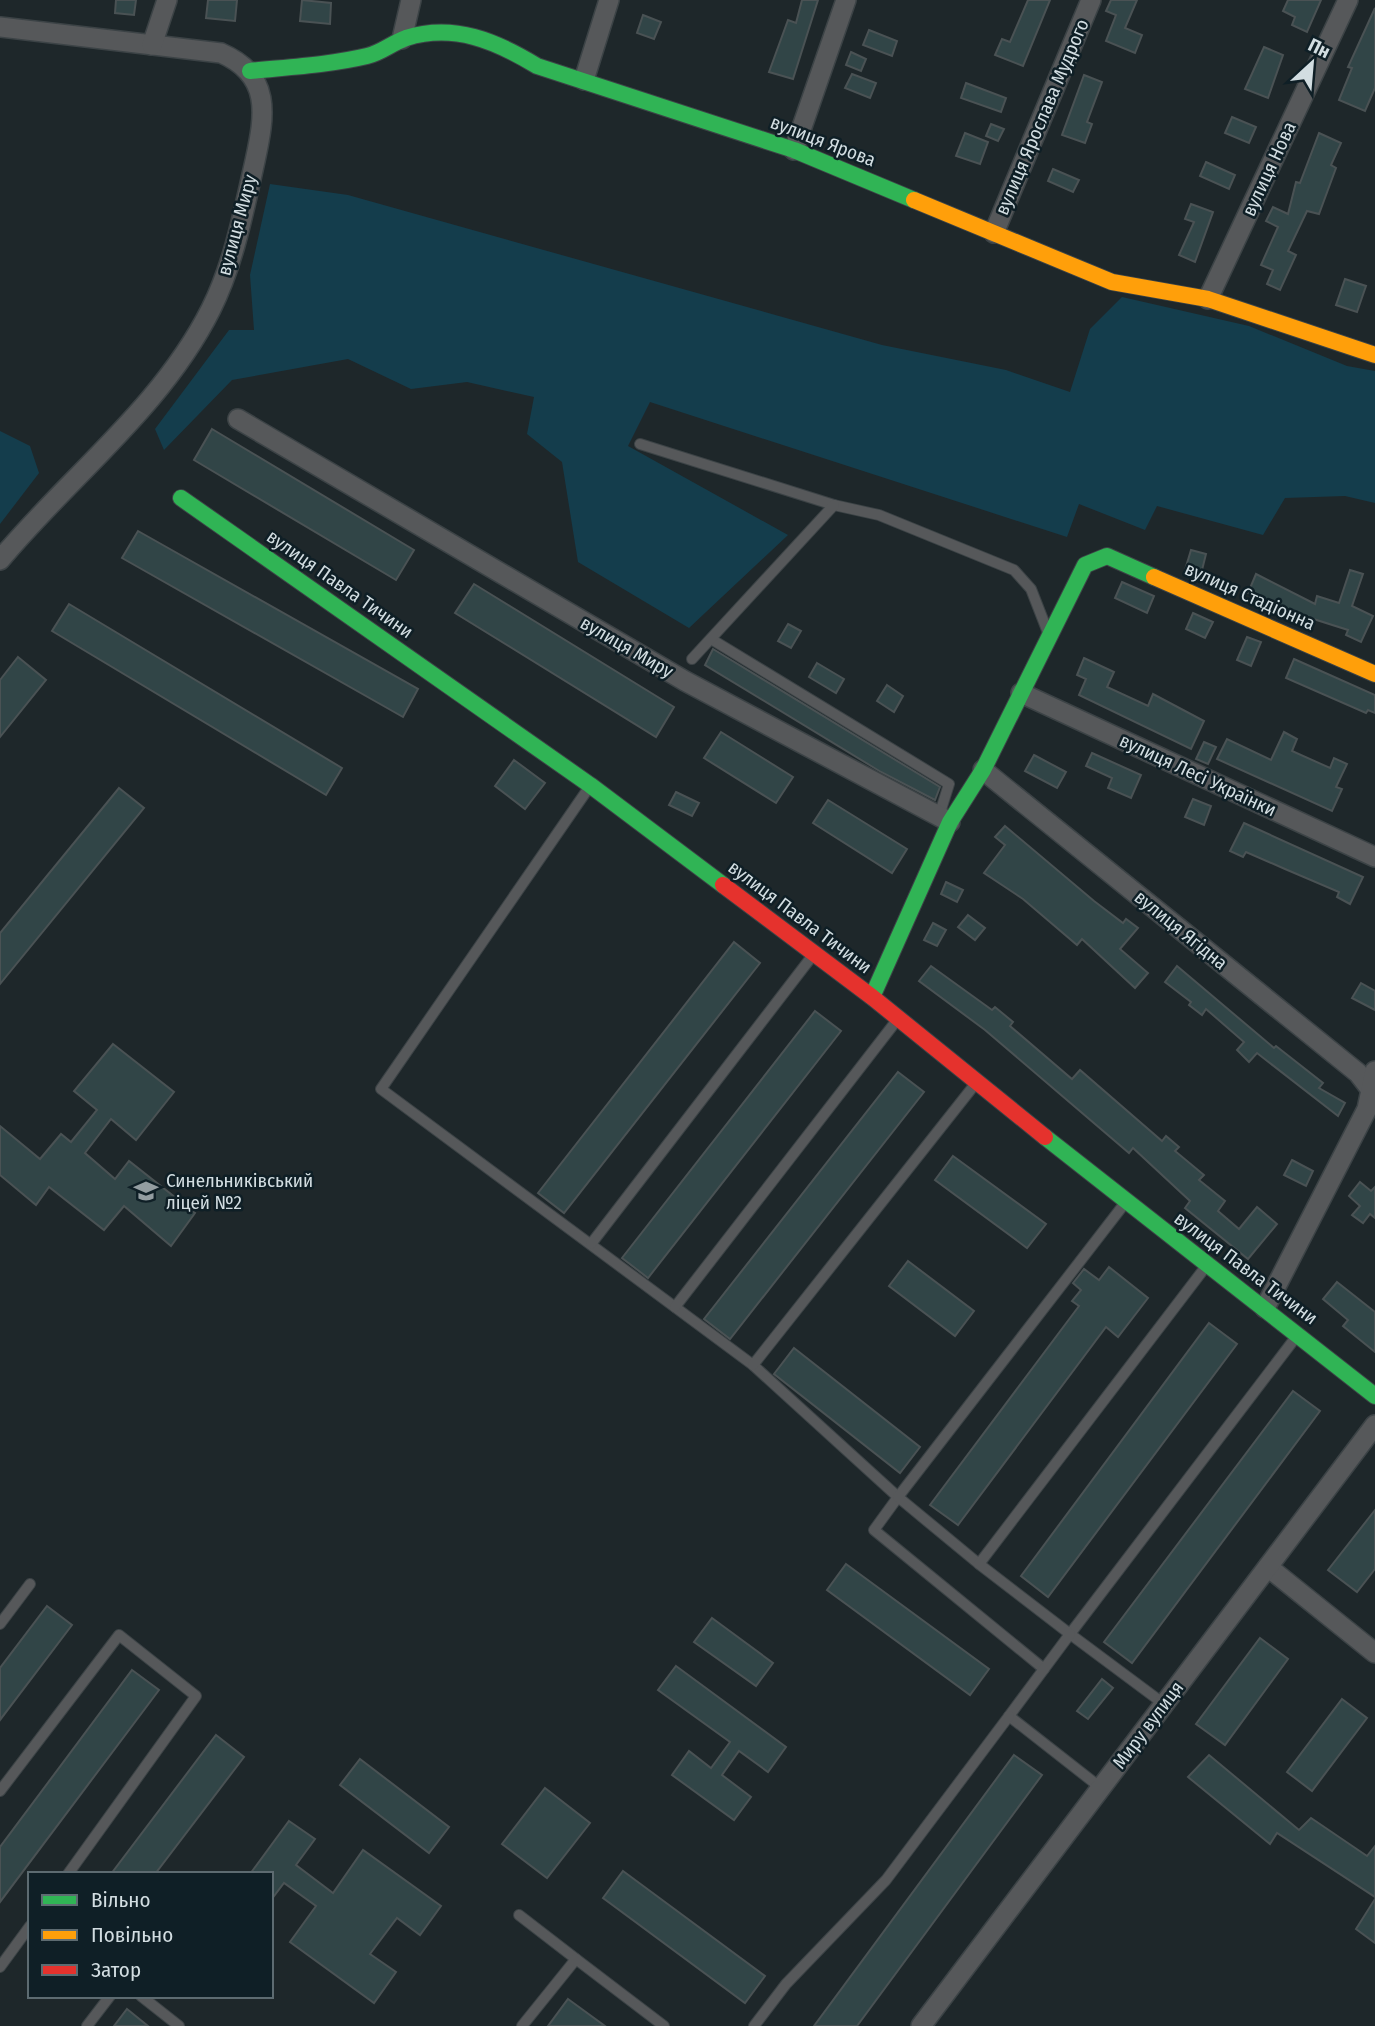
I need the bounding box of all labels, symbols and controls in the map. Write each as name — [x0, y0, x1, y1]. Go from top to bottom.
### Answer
street label: вулиця Ярослава Мудрого — [990, 16, 1094, 218]
north arrow — [1277, 28, 1347, 98]
text: Пн — [1305, 33, 1334, 63]
street label: вулиця Ярова — [767, 110, 879, 172]
street label: вулиця Нова — [1237, 118, 1301, 220]
street label: вулиця Миру — [212, 171, 262, 278]
street label: вулиця Павла Тичини — [262, 525, 418, 643]
street label: вулиця Стадіонна — [1181, 557, 1319, 635]
street label: вулиця Миру — [576, 611, 678, 683]
street label: вулиця Лесі Українки — [1116, 729, 1280, 821]
street label: вулиця Павла Тичини — [724, 856, 876, 978]
street label: вулиця Ягідна — [1130, 885, 1232, 975]
place label: Синельниківський ліцей №2 — [166, 1169, 313, 1214]
school or university icon: Синельниківський ліцей №2 — [132, 1177, 160, 1205]
street label: вулиця Павла Тичини — [1170, 1207, 1322, 1329]
street label: Миру вулиця — [1108, 1677, 1188, 1773]
legend — [28, 1872, 273, 1998]
text: Вільно — [91, 1887, 151, 1913]
text: Повільно — [91, 1922, 173, 1948]
text: Затор — [91, 1957, 141, 1983]

